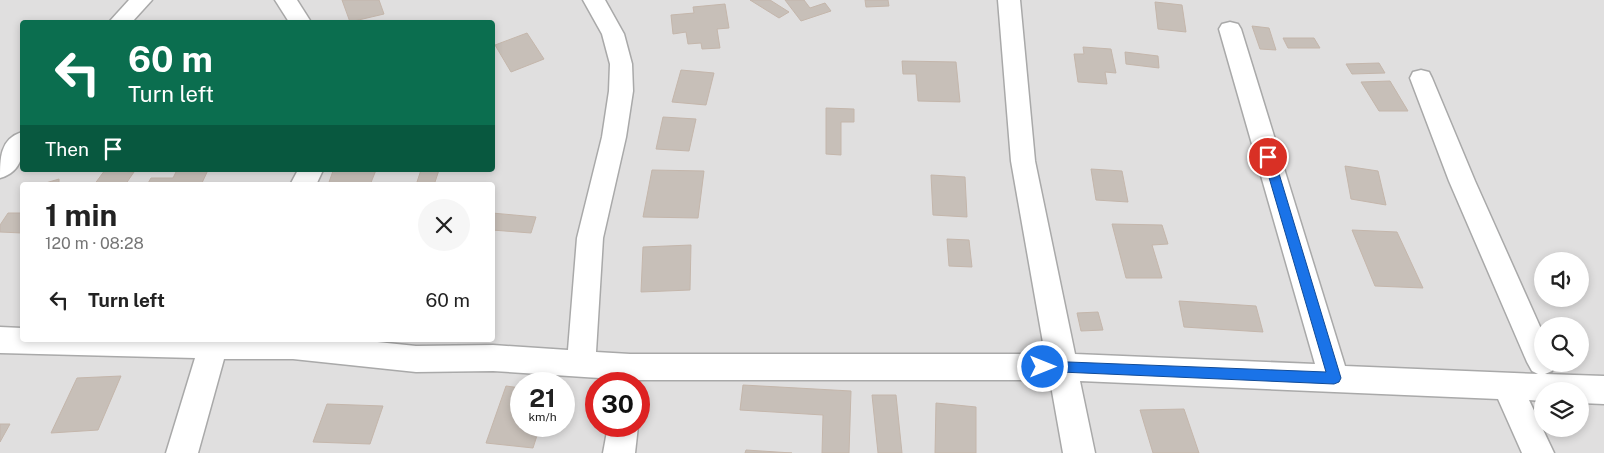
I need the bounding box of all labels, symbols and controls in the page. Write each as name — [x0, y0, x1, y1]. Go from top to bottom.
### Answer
text: 60 m — [128, 39, 213, 80]
icon: left — [45, 40, 110, 105]
text: Turn left — [128, 81, 214, 107]
icon: arrive — [99, 135, 127, 163]
pin — [1247, 136, 1289, 178]
text: Then — [45, 138, 89, 160]
icon: arrive — [1254, 143, 1282, 171]
text: 1 min — [45, 197, 117, 233]
button: close — [418, 199, 470, 251]
text: 120 m · 08:28 — [45, 234, 144, 253]
map controls — [1534, 252, 1589, 437]
button: sound — [1534, 252, 1589, 307]
icon: left — [45, 286, 73, 314]
text: Turn left — [88, 289, 165, 311]
text: 60 m — [426, 289, 470, 311]
button: search — [1534, 317, 1589, 372]
position arrow — [1016, 340, 1068, 392]
speed limit sign: 30 — [585, 372, 650, 437]
button: layers — [1534, 382, 1589, 437]
text: 21 — [529, 383, 556, 413]
text: km/h — [528, 410, 557, 424]

